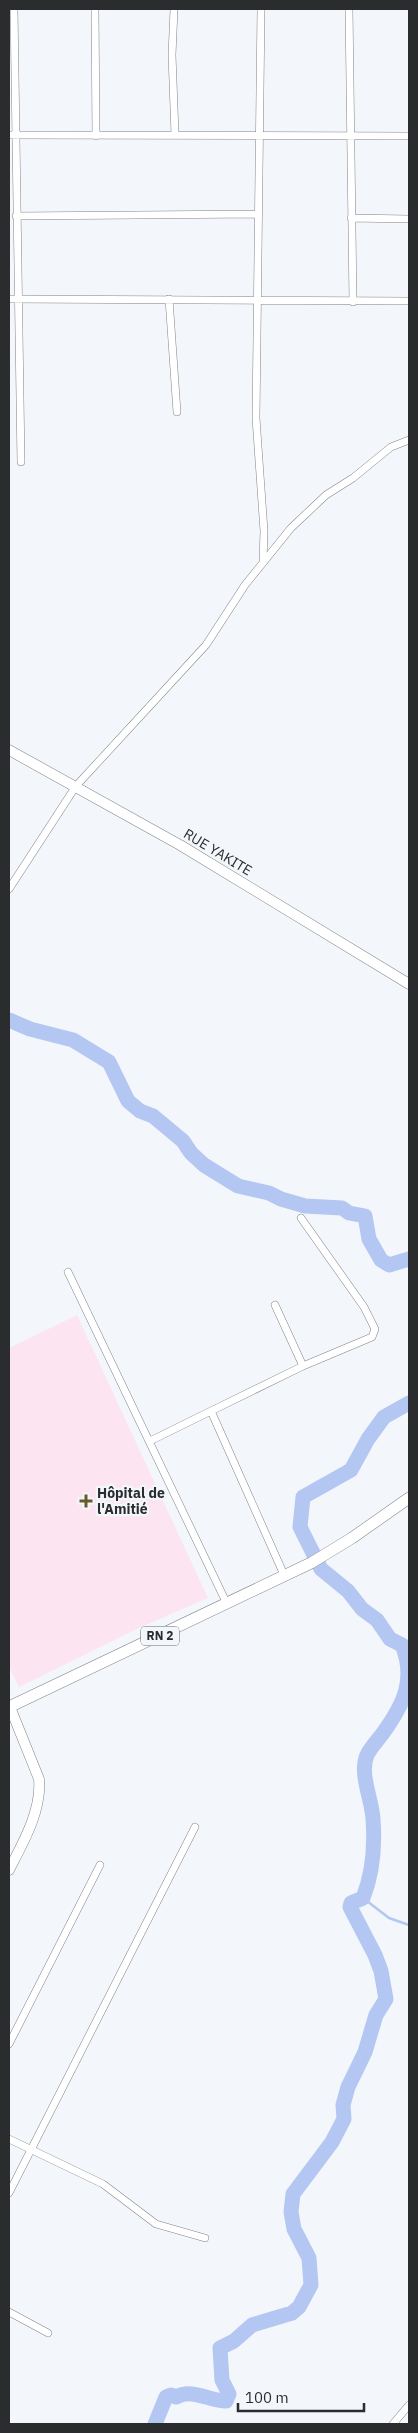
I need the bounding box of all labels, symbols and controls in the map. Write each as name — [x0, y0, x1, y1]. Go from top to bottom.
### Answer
street label: RUE YAKITE — [180, 825, 256, 879]
place label: Hôpital de l'Amitié — [97, 1484, 165, 1518]
marker: Hôpital de l'Amitié — [79, 1494, 93, 1508]
road number: RN 2 — [141, 1626, 179, 1645]
scale bar — [238, 2380, 364, 2412]
text: 100 m — [245, 2388, 289, 2407]

